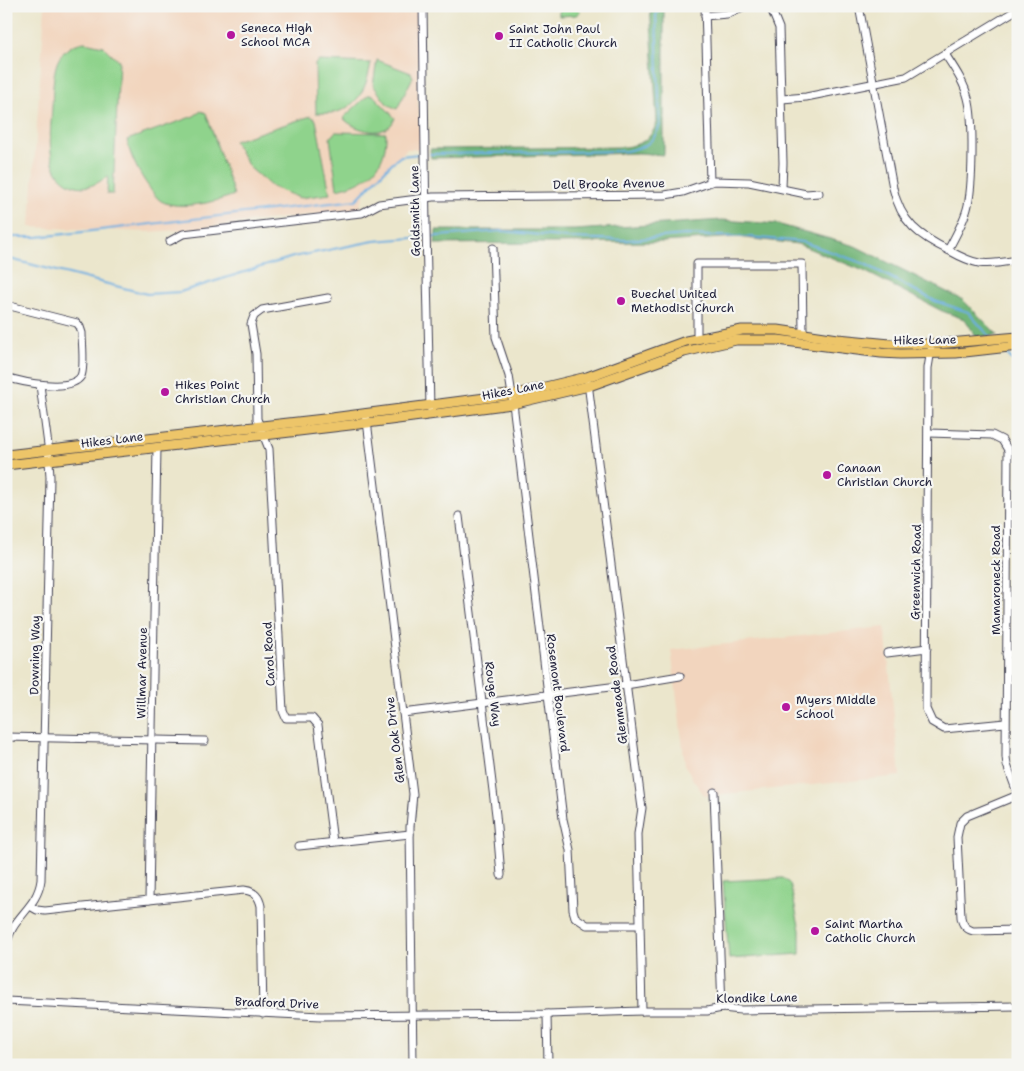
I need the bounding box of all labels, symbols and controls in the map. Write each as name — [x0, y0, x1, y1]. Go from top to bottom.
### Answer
place label: Seneca High School MCA — [241, 20, 312, 50]
place label: Saint John Paul II Catholic Church — [509, 21, 617, 51]
marker: Seneca High School MCA — [225, 29, 237, 41]
marker: Saint John Paul II Catholic Church — [493, 30, 505, 42]
street label: Goldsmith Lane — [406, 165, 424, 257]
street label: Dell Brooke Avenue — [553, 175, 665, 193]
place label: Buechel United Methodist Church — [631, 286, 734, 316]
marker: Buechel United Methodist Church — [615, 295, 627, 307]
street label: Hikes Lane — [893, 331, 957, 349]
street label: Hikes Lane — [481, 376, 546, 404]
place label: Hikes Point Christian Church — [175, 377, 270, 407]
marker: Hikes Point Christian Church — [159, 386, 171, 398]
street label: Hikes Lane — [80, 428, 144, 452]
place label: Canaan Christian Church — [837, 460, 932, 490]
marker: Canaan Christian Church — [821, 469, 833, 481]
street label: Greenwich Road — [907, 524, 925, 620]
street label: Mamaroneck Road — [988, 525, 1004, 635]
street label: Downing Way — [26, 615, 44, 695]
street label: Carol Road — [259, 621, 279, 687]
street label: Willmar Avenue — [133, 627, 151, 719]
street label: Rosemont Boulevard — [543, 633, 573, 754]
street label: Glenmeade Road — [603, 644, 631, 745]
street label: Rouge Way — [481, 661, 505, 728]
place label: Myers Middle School — [796, 692, 876, 722]
street label: Glen Oak Drive — [382, 696, 408, 784]
marker: Myers Middle School — [780, 701, 792, 713]
place label: Saint Martha Catholic Church — [825, 916, 916, 946]
marker: Saint Martha Catholic Church — [809, 925, 821, 937]
street label: Klondike Lane — [716, 989, 798, 1007]
street label: Bradford Drive — [235, 994, 320, 1012]

